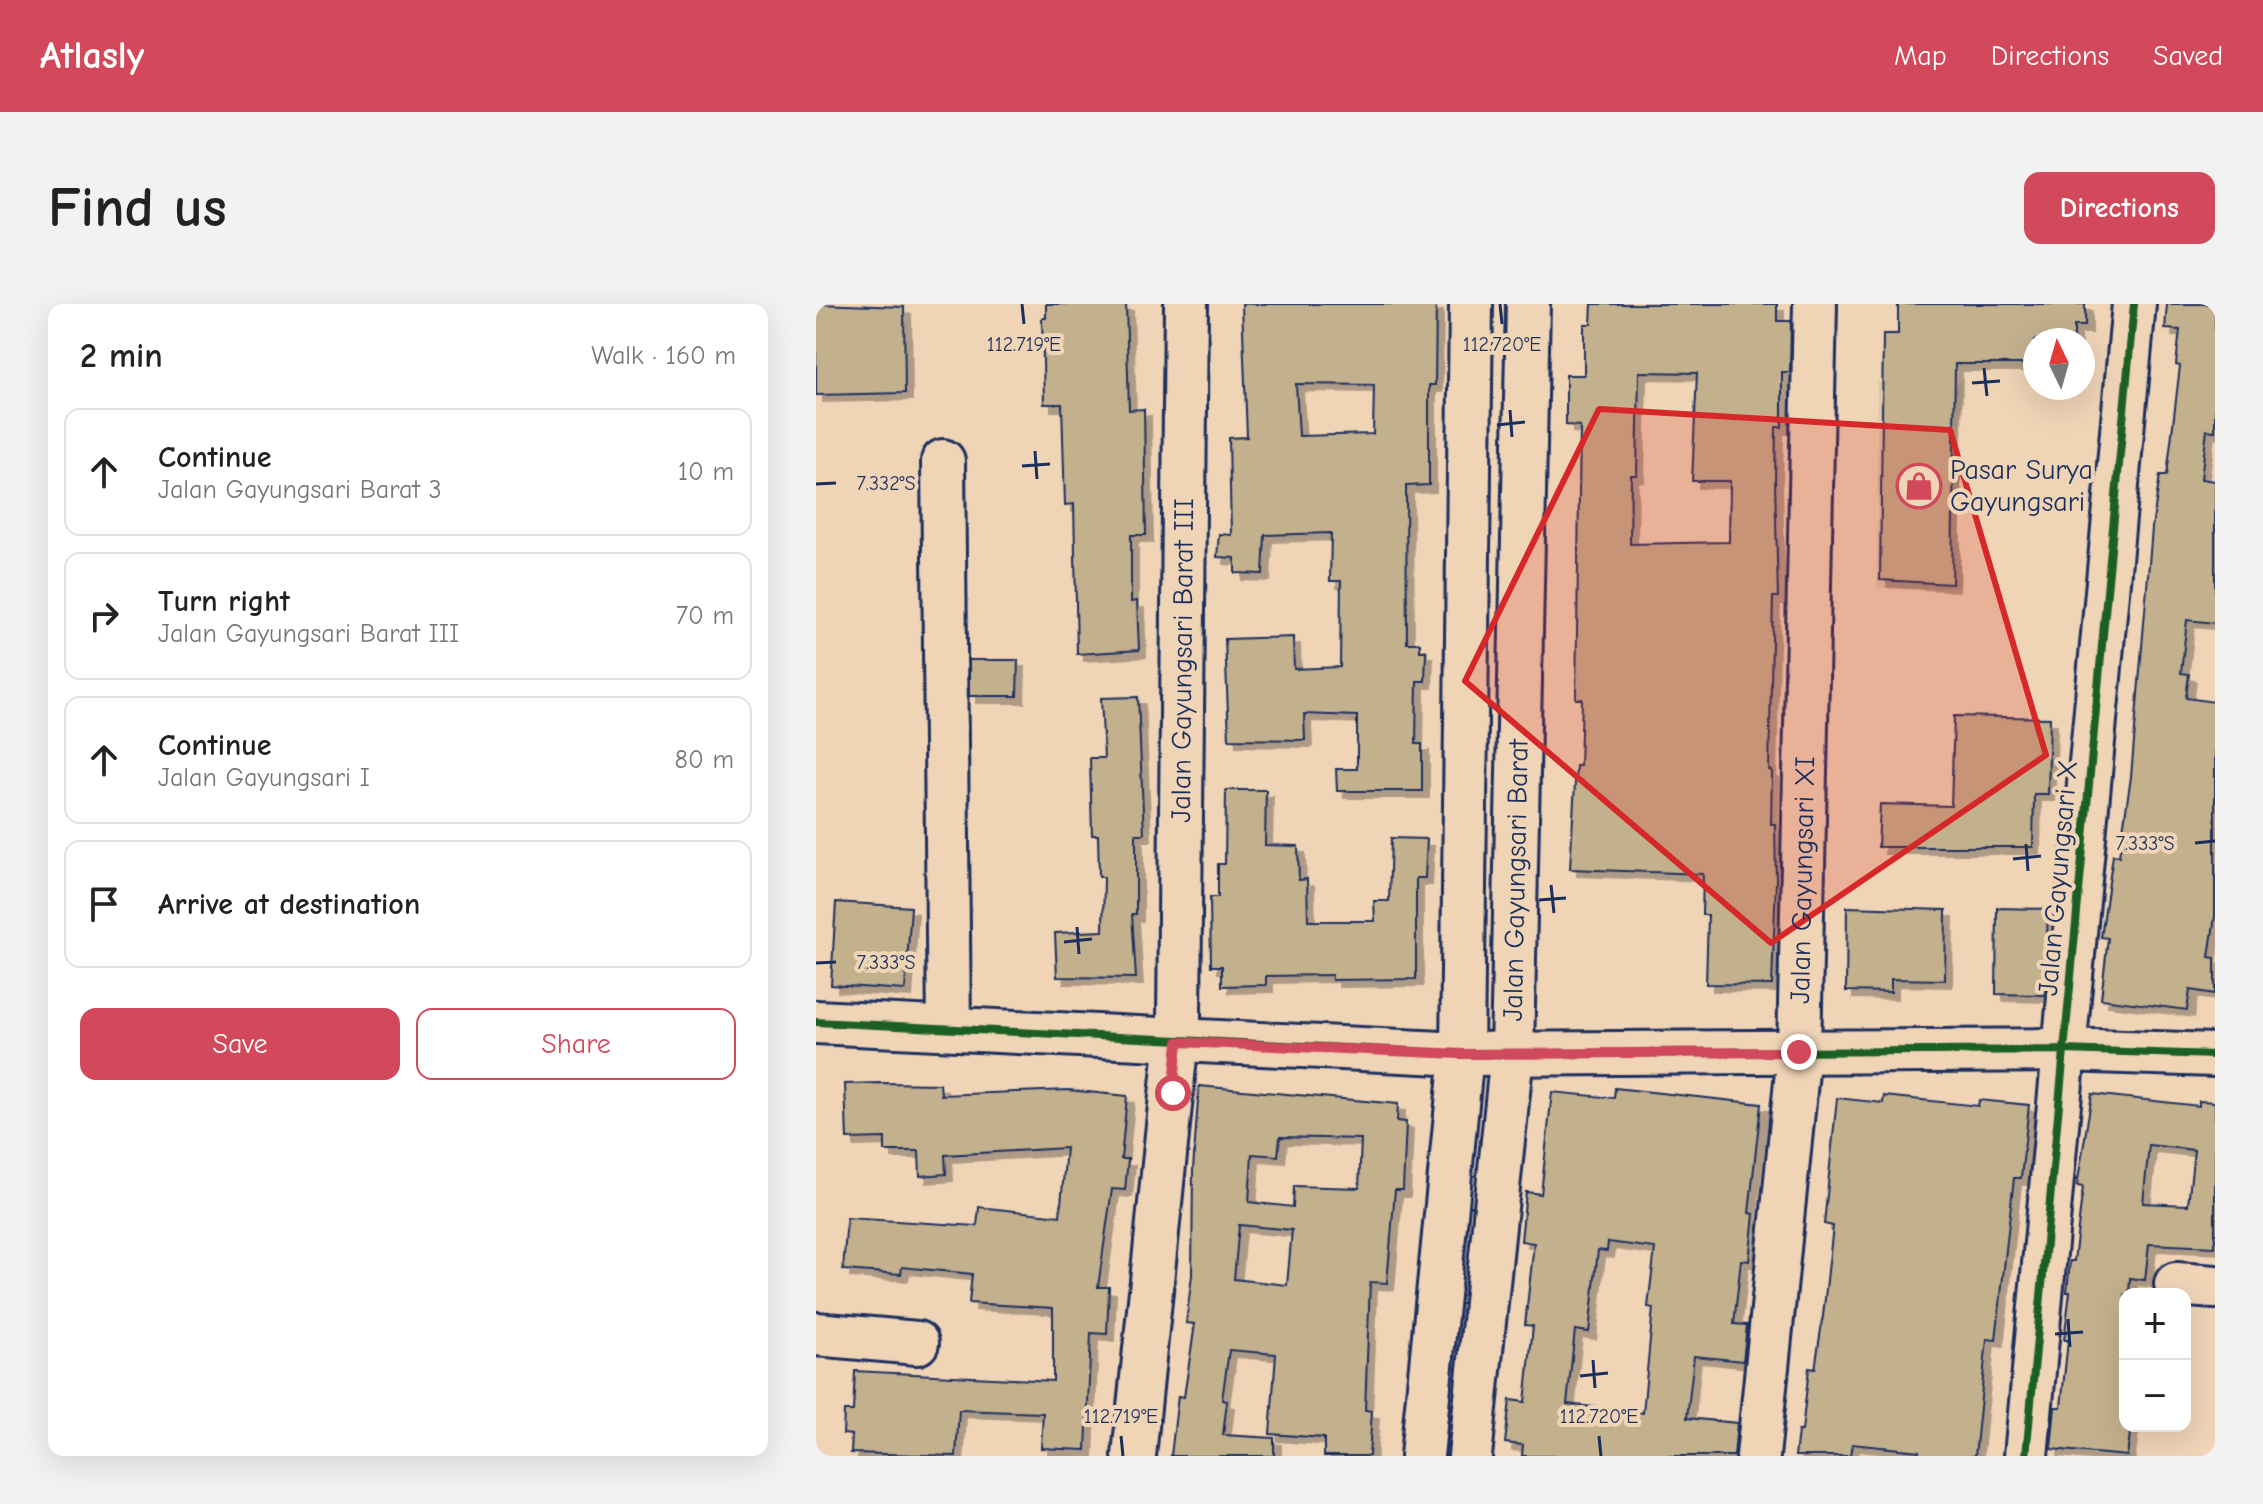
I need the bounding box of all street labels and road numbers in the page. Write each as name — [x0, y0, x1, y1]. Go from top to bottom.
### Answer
street label: Jalan Gayungsari Barat III — [1165, 498, 1200, 823]
street label: Jalan Gayungsari Barat — [1497, 738, 1535, 1022]
street label: Jalan Gayungsari XI — [1784, 756, 1821, 1004]
street label: Jalan Gayungsari X — [2032, 759, 2084, 997]

